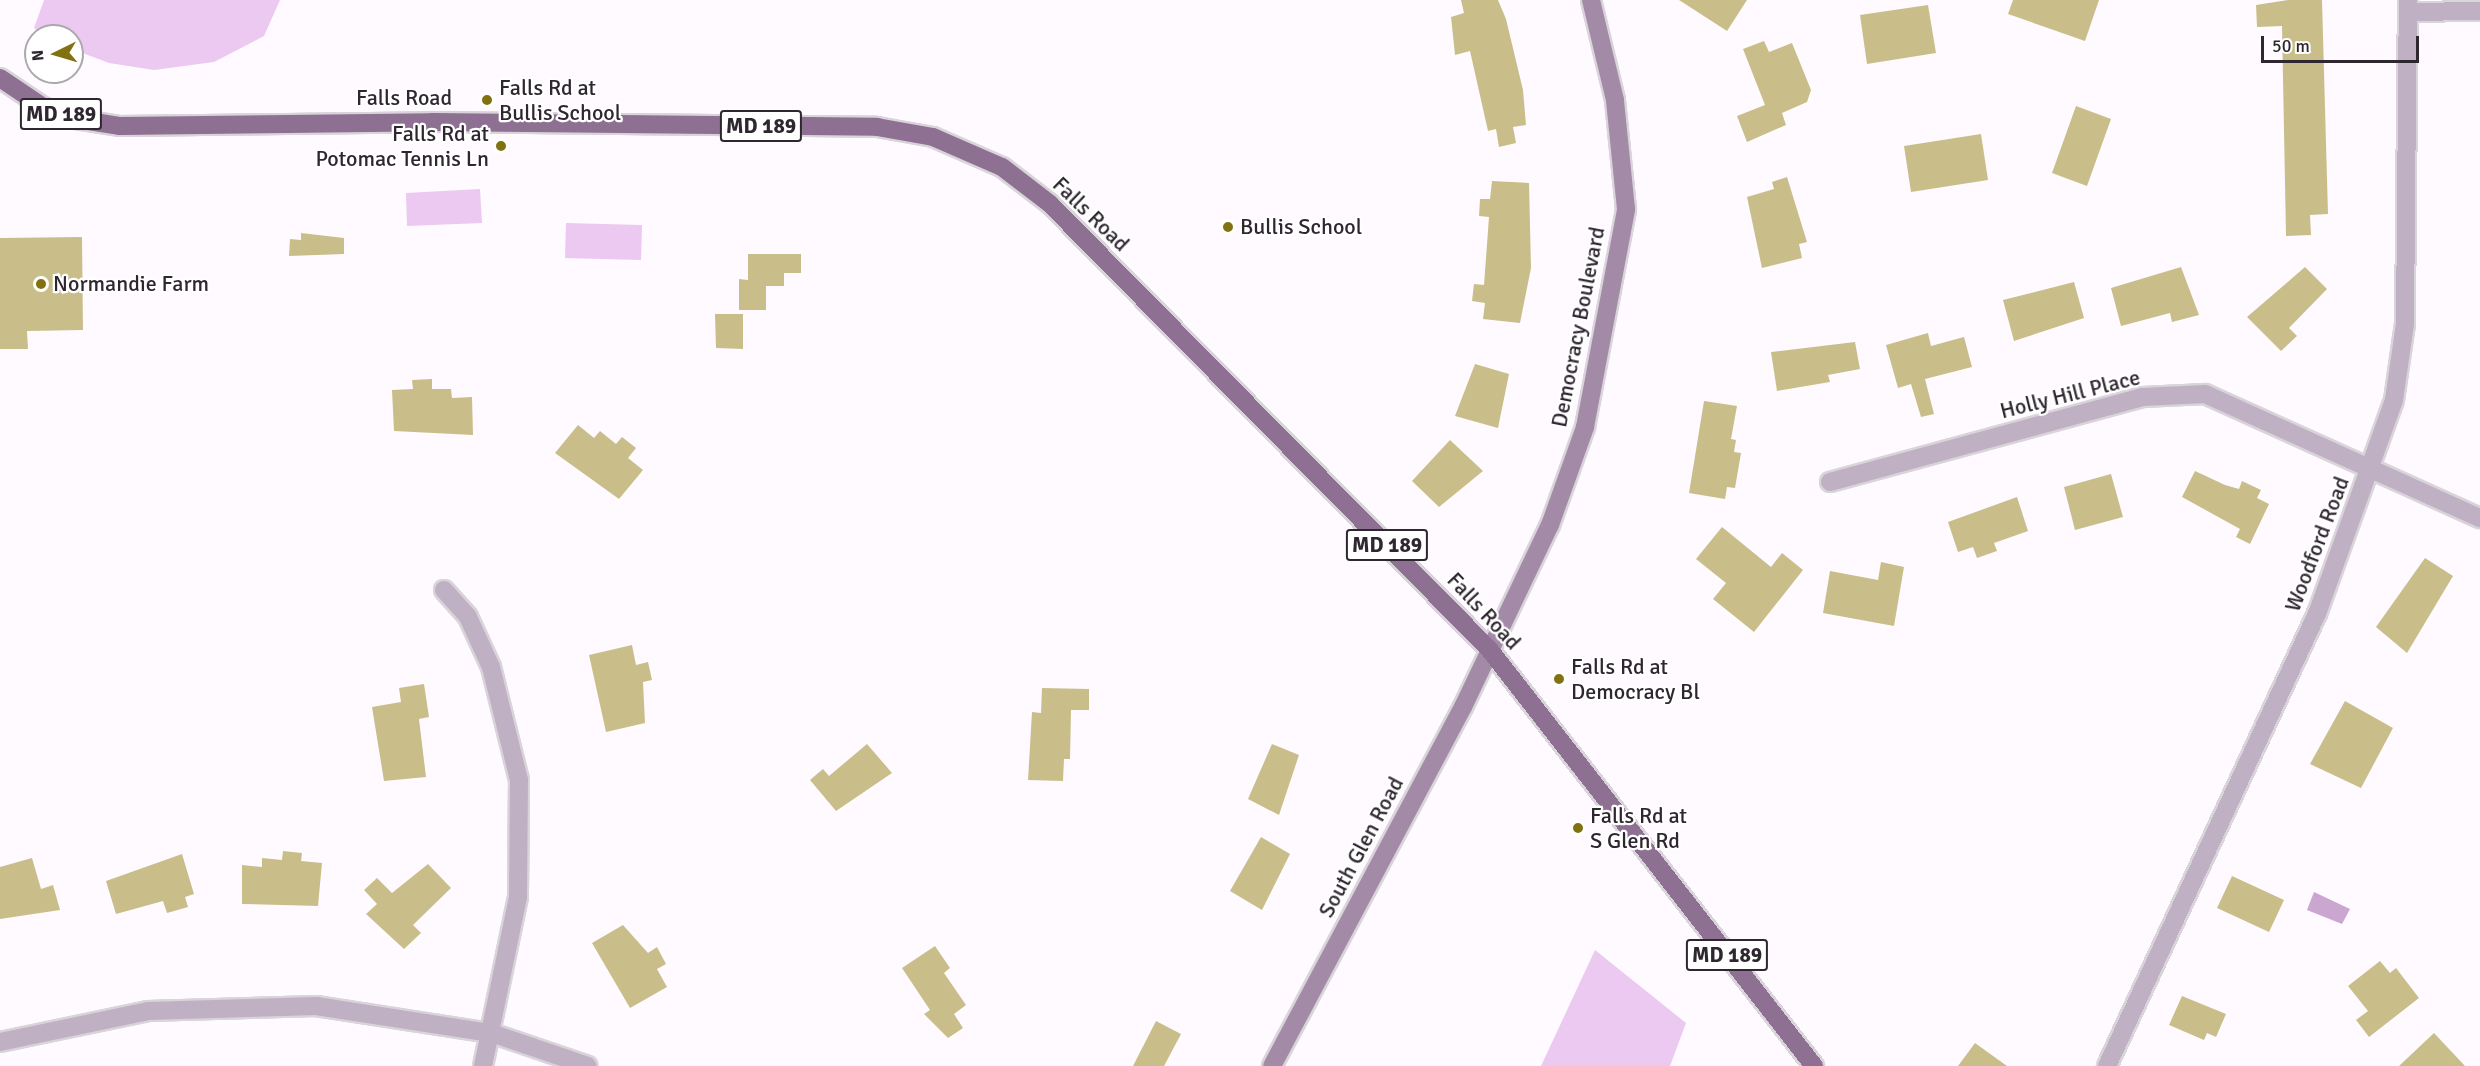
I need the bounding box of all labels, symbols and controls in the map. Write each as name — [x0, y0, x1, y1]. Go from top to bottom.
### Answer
north arrow — [24, 24, 84, 84]
scale bar — [2264, 24, 2422, 62]
text: 50 m — [2272, 35, 2310, 57]
text: N — [28, 49, 49, 62]
place label: Falls Rd at Bullis School — [499, 74, 621, 125]
street label: Falls Road — [356, 85, 452, 111]
marker: Falls Rd at Bullis School — [480, 93, 494, 107]
road number: MD 189 — [19, 96, 103, 132]
road number: MD 189 — [719, 108, 803, 144]
place label: Falls Rd at Potomac Tennis Ln — [315, 120, 489, 172]
marker: Falls Rd at Potomac Tennis Ln — [494, 139, 508, 153]
street label: Falls Road — [1047, 171, 1135, 257]
place label: Bullis School — [1240, 214, 1362, 240]
marker: Bullis School — [1221, 220, 1235, 234]
street label: Democracy Boulevard — [1546, 225, 1610, 429]
place label: Normandie Farm — [53, 271, 209, 297]
marker: Normandie Farm — [34, 277, 48, 291]
street label: Holly Hill Place — [1997, 364, 2143, 424]
street label: Woodford Road — [2279, 473, 2355, 615]
road number: MD 189 — [1345, 527, 1429, 563]
street label: Falls Road — [1442, 567, 1526, 655]
place label: Falls Rd at Democracy Bl — [1571, 653, 1700, 704]
marker: Falls Rd at Democracy Bl — [1552, 672, 1566, 686]
street label: South Glen Road — [1313, 772, 1409, 922]
place label: Falls Rd at S Glen Rd — [1590, 802, 1687, 854]
marker: Falls Rd at S Glen Rd — [1571, 821, 1585, 835]
road number: MD 189 — [1685, 937, 1769, 973]

